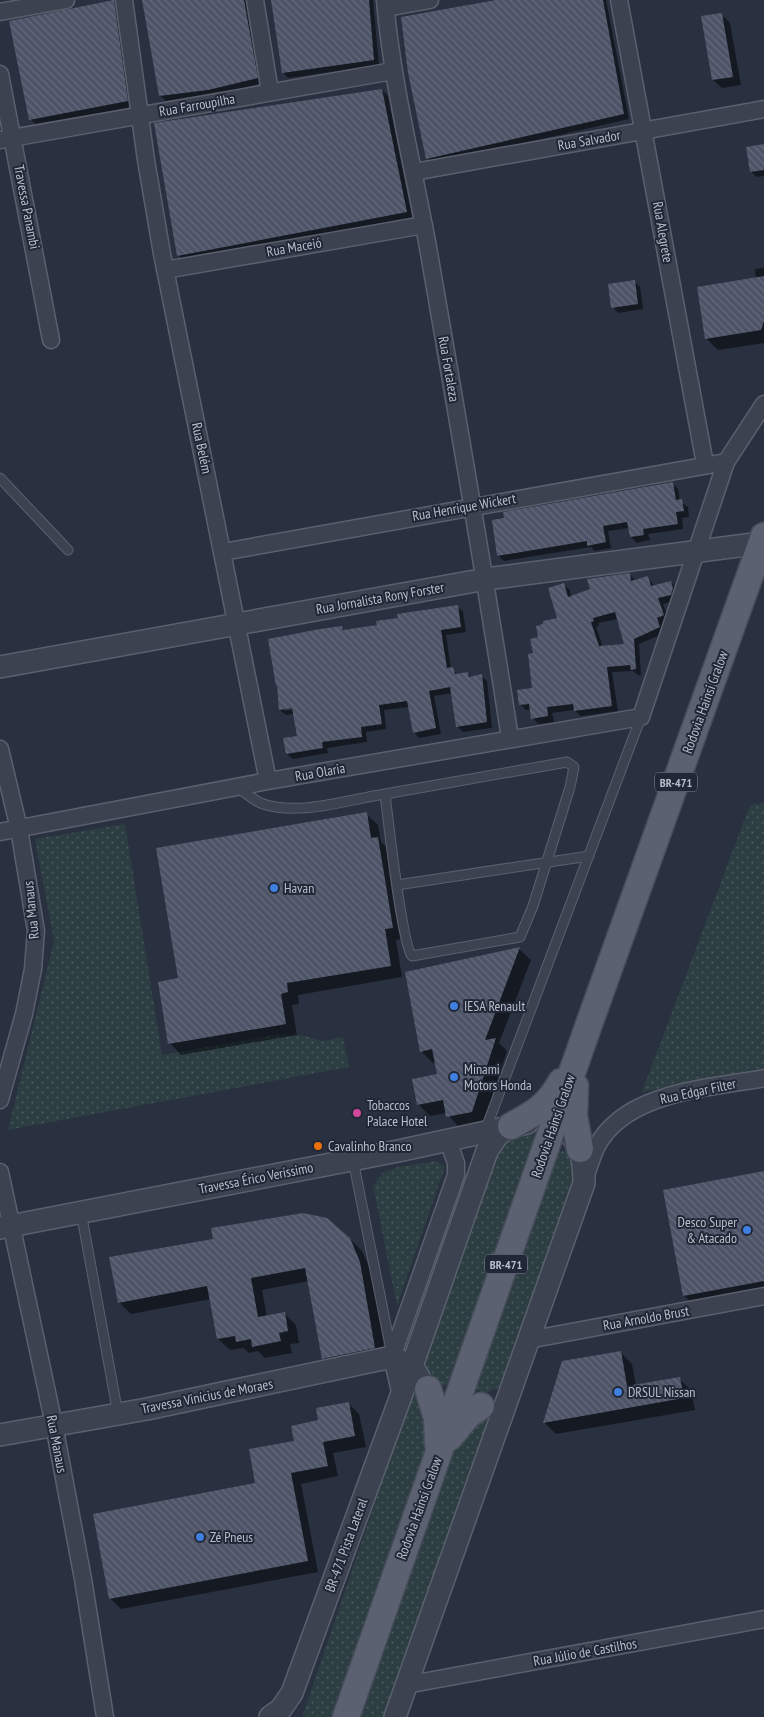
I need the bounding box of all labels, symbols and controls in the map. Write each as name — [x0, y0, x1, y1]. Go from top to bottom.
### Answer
street label: Rua Farroupilha — [158, 89, 236, 121]
street label: Rua Salvador — [556, 126, 622, 154]
street label: Travessa Panambi — [10, 163, 44, 251]
street label: Rua Alegrete — [649, 200, 677, 264]
street label: Rua Maceió — [265, 233, 323, 261]
street label: Rua Fortaleza — [434, 335, 464, 403]
street label: Rua Belém — [188, 421, 216, 475]
street label: Rua Henrique Wickert — [411, 489, 517, 525]
street label: Rua Jornalista Rony Forster — [315, 578, 446, 618]
street label: Rodovia Hainsi Gralow — [678, 647, 732, 756]
street label: Rua Olaria — [294, 759, 346, 785]
road number: BR-471 — [655, 772, 697, 792]
place label: Havan — [284, 879, 314, 897]
street label: Rua Manaus — [19, 880, 43, 940]
marker: Havan — [268, 882, 280, 894]
place label: IESA Renault — [464, 997, 525, 1015]
marker: IESA Renault — [448, 1000, 460, 1012]
place label: Minami Motors Honda — [464, 1060, 532, 1094]
marker: Minami Motors Honda — [448, 1071, 460, 1083]
street label: Rodovia Hainsi Gralow — [527, 1071, 579, 1180]
street label: Rua Edgar Filter — [658, 1074, 738, 1108]
place label: Tobaccos Palace Hotel — [367, 1096, 428, 1130]
marker: Tobaccos Palace Hotel — [351, 1107, 363, 1119]
place label: Cavalinho Branco — [328, 1137, 411, 1155]
marker: Cavalinho Branco — [312, 1140, 324, 1152]
street label: Travessa Érico Veríssimo — [197, 1158, 315, 1198]
place label: Desco Super & Atacado — [678, 1213, 737, 1247]
marker: Desco Super & Atacado — [741, 1224, 753, 1236]
road number: BR-471 — [485, 1254, 527, 1274]
street label: Rua Arnoldo Brust — [602, 1302, 691, 1334]
street label: Travessa Vinícius de Moraes — [140, 1374, 275, 1418]
place label: DRSUL Nissan — [628, 1383, 695, 1401]
marker: DRSUL Nissan — [612, 1386, 624, 1398]
street label: Rua Manaus — [43, 1414, 71, 1475]
street label: Rodovia Hainsi Gralow — [392, 1453, 446, 1562]
street label: BR-471 Pista Lateral — [321, 1495, 372, 1594]
place label: Zé Pneus — [210, 1528, 253, 1546]
marker: Zé Pneus — [194, 1531, 206, 1543]
street label: Rua Júlio de Castilhos — [532, 1634, 638, 1670]

